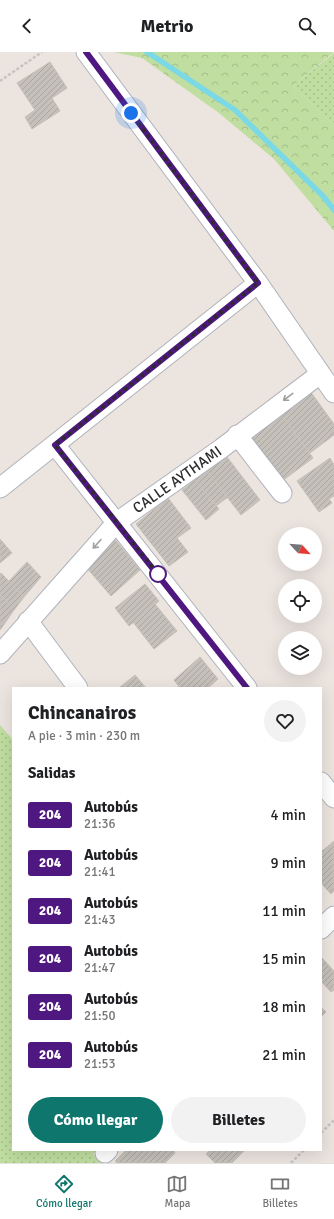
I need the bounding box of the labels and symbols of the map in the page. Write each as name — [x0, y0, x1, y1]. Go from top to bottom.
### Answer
your location — [121, 103, 141, 123]
one-way arrow — [283, 393, 294, 401]
street label: CALLE AYTHAMI — [129, 442, 225, 517]
north arrow — [278, 527, 322, 571]
one-way arrow — [92, 539, 101, 549]
unlabelled marker — [149, 565, 167, 583]

